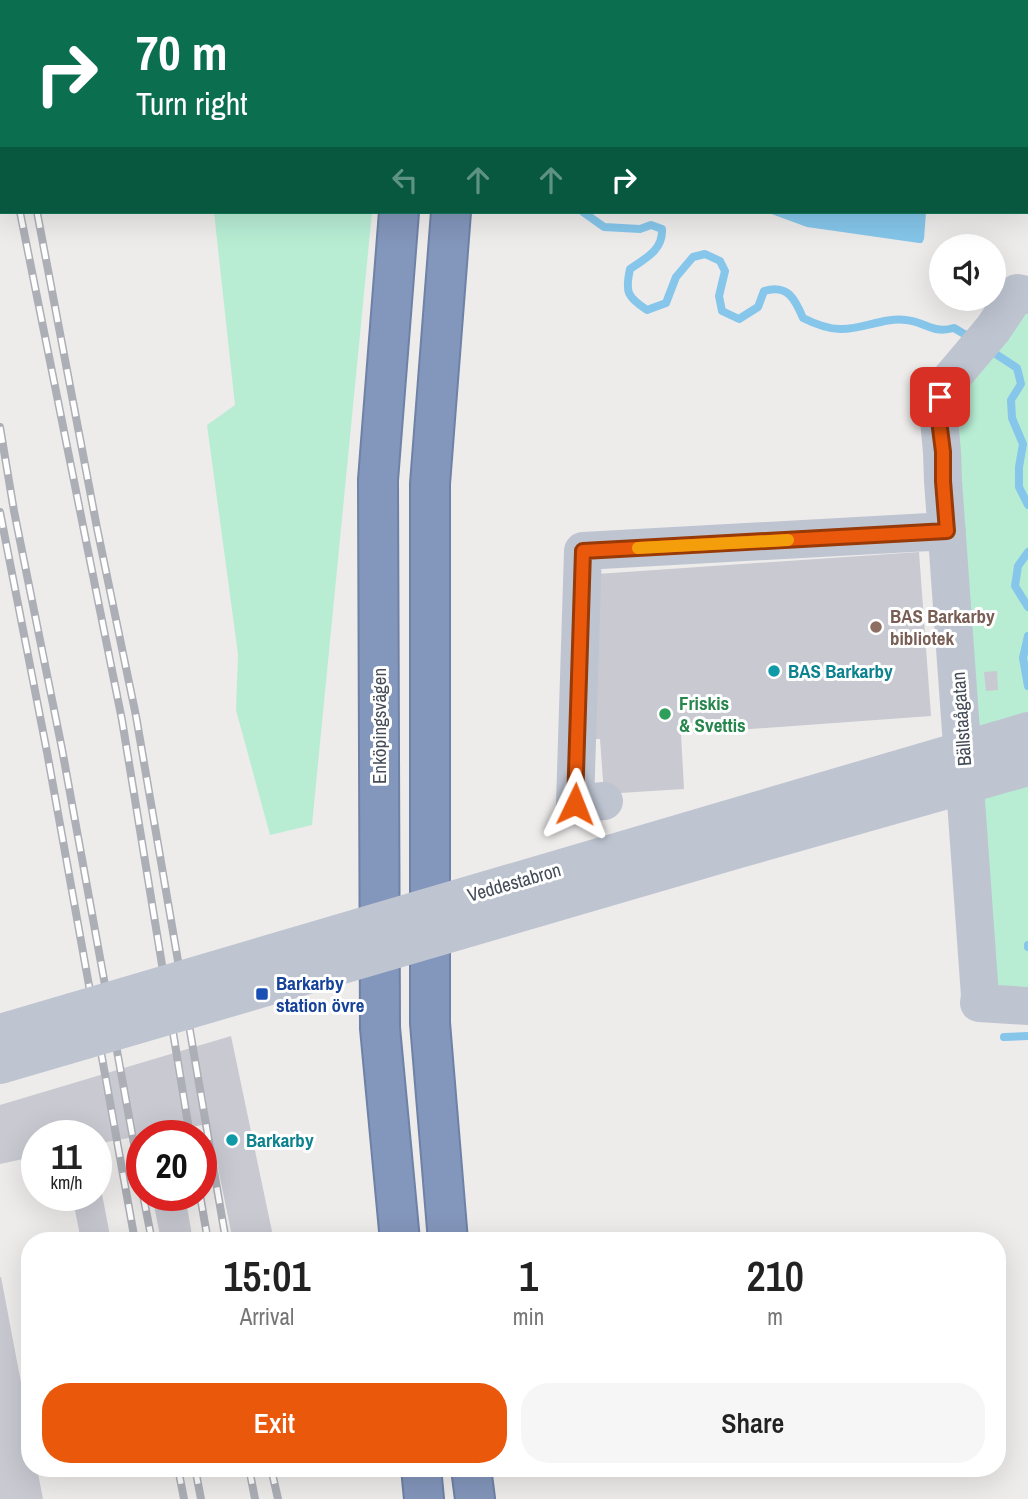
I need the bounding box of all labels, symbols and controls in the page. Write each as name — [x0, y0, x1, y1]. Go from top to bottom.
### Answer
text: 70 m — [136, 19, 228, 85]
icon: right — [21, 28, 112, 119]
text: Turn right — [136, 82, 248, 125]
icon: left — [386, 161, 424, 199]
icon: ahead — [459, 161, 497, 199]
icon: ahead — [532, 161, 570, 199]
icon: right — [605, 161, 643, 199]
map controls — [929, 234, 1006, 311]
button: sound — [929, 234, 1006, 311]
pin — [910, 367, 970, 427]
icon: arrive — [921, 378, 959, 416]
place label: BAS Barkarby bibliotek — [890, 603, 995, 651]
marker: BAS Barkarby bibliotek — [868, 619, 884, 635]
place label: BAS Barkarby — [788, 658, 893, 684]
marker: BAS Barkarby — [766, 663, 782, 679]
street label: Enköpingsvägen — [366, 668, 392, 784]
street label: Bällstaågatan — [945, 671, 977, 767]
place label: Friskis & Svettis — [679, 690, 746, 738]
marker: Friskis & Svettis — [657, 706, 673, 722]
position arrow — [538, 767, 612, 841]
street label: Veddestabron — [464, 856, 564, 908]
place label: Barkarby station övre — [276, 970, 365, 1018]
marker: Barkarby station övre — [254, 986, 270, 1002]
speed limit sign: 20 — [126, 1120, 217, 1211]
place label: Barkarby — [246, 1127, 314, 1153]
marker: Barkarby — [224, 1132, 240, 1148]
text: 11 — [51, 1133, 82, 1180]
text: km/h — [51, 1170, 83, 1195]
text: 15:01 — [223, 1248, 311, 1304]
text: 1 — [519, 1248, 538, 1304]
text: 210 — [746, 1248, 804, 1304]
text: Arrival — [240, 1301, 294, 1332]
text: min — [513, 1301, 544, 1332]
text: m — [767, 1301, 783, 1332]
button: Exit — [42, 1383, 507, 1463]
button: Share — [521, 1383, 985, 1463]

